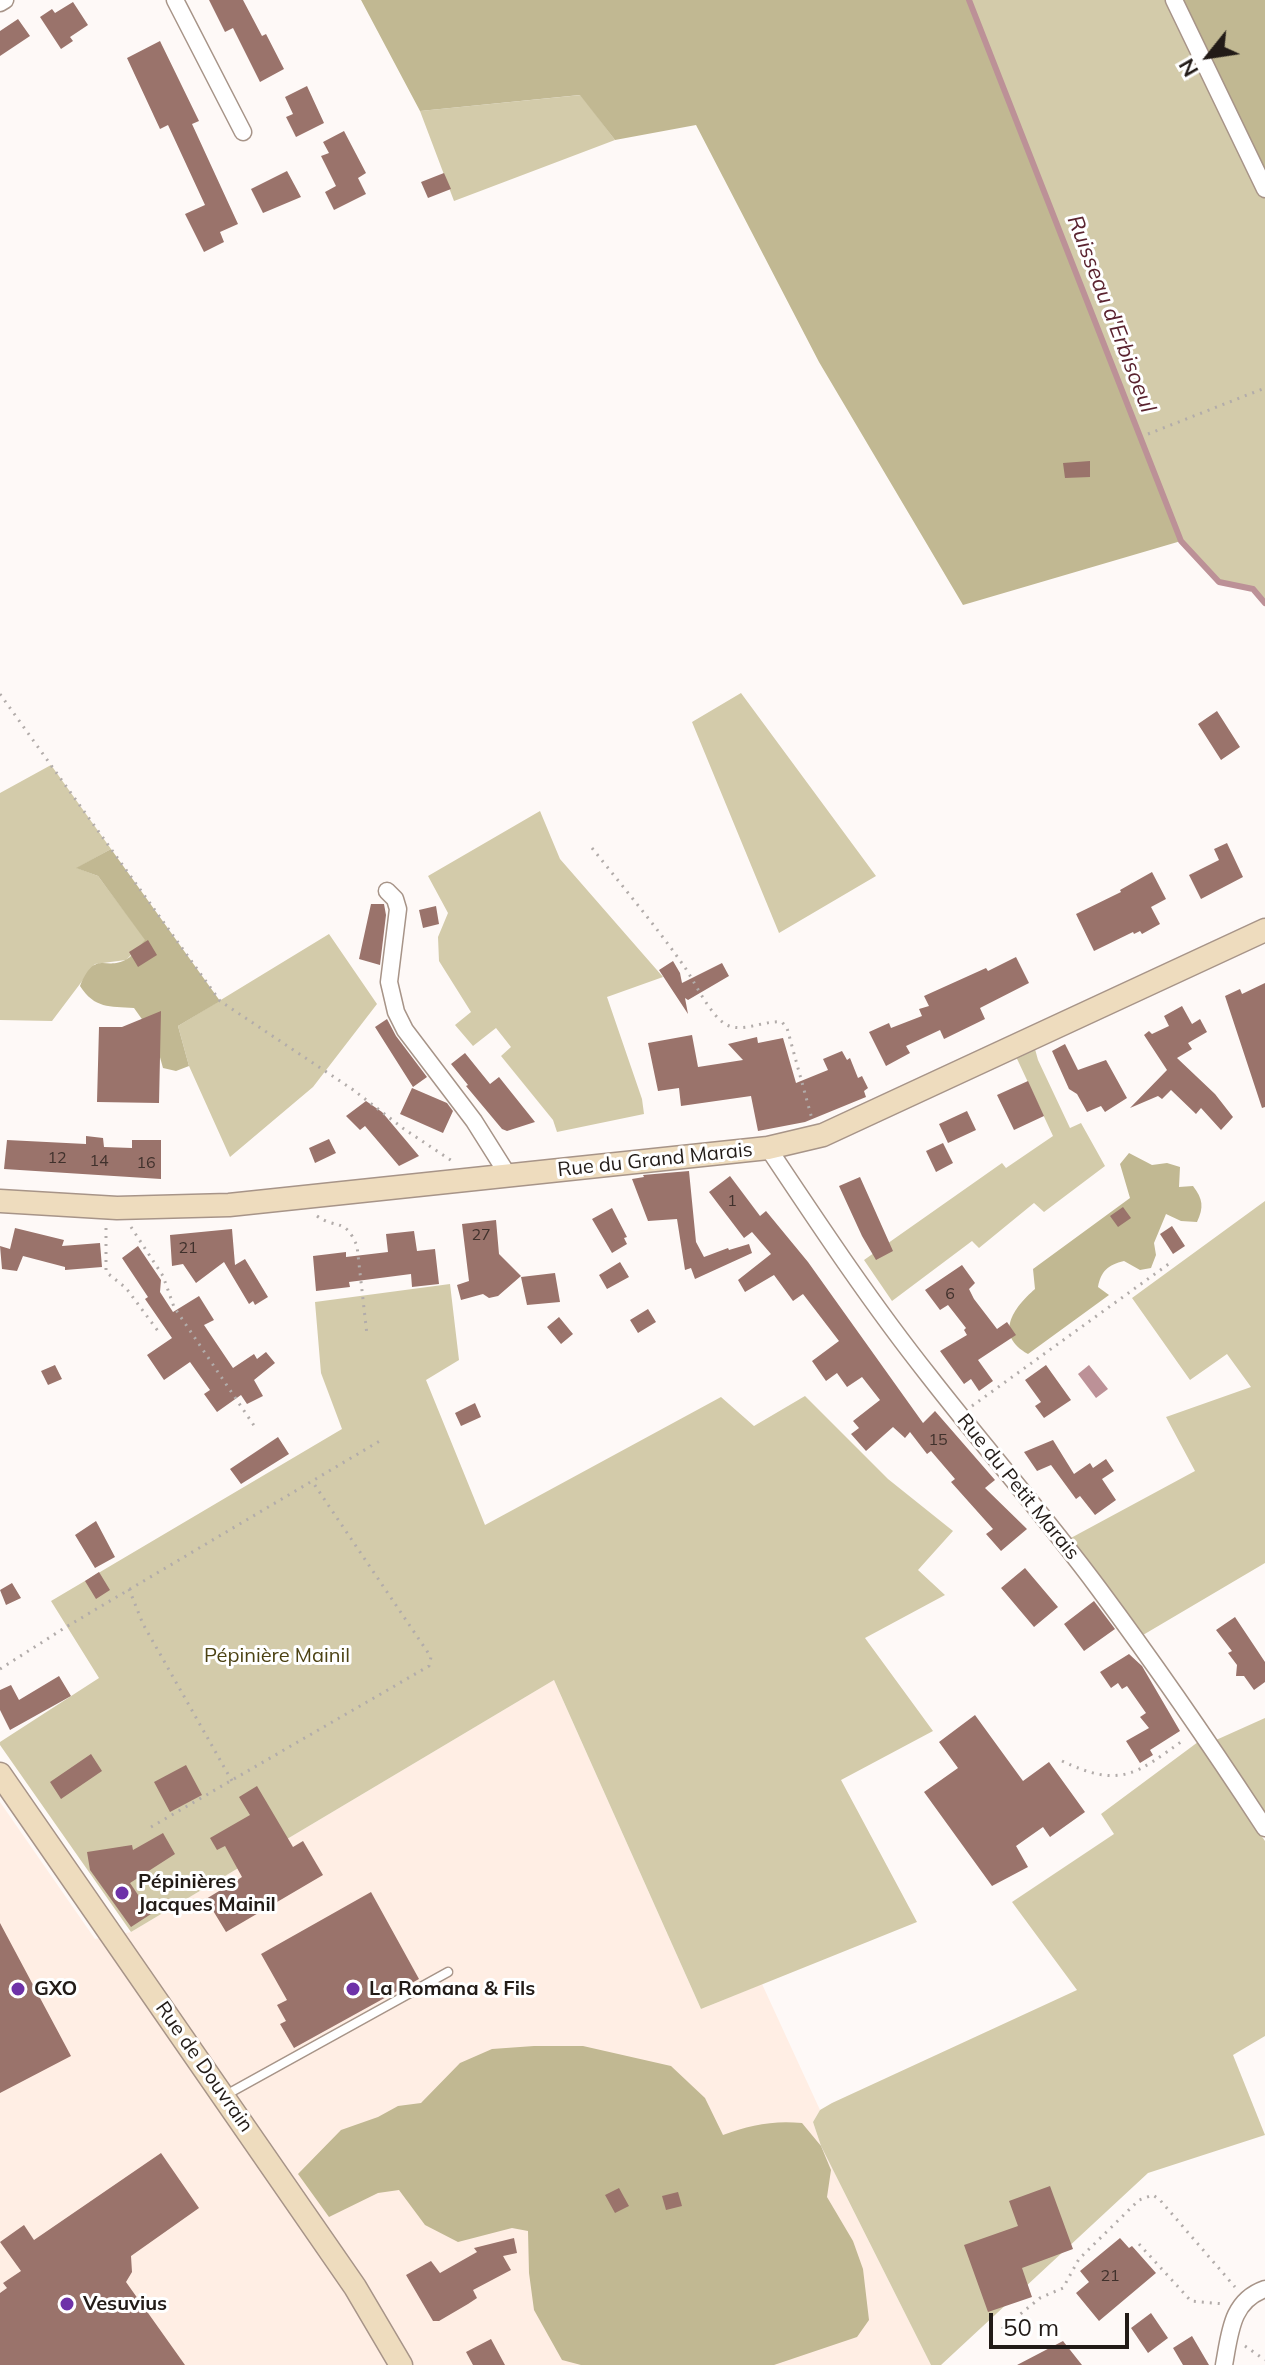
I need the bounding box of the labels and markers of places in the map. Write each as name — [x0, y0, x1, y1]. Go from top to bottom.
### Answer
place label: Pépinières Jacques Mainil — [138, 1870, 276, 1917]
marker: Pépinières Jacques Mainil — [113, 1884, 131, 1902]
place label: GXO — [34, 1977, 77, 2001]
place label: La Romana & Fils — [369, 1977, 535, 2001]
marker: GXO — [9, 1980, 27, 1998]
marker: La Romana & Fils — [344, 1980, 362, 1998]
place label: Vesuvius — [83, 2292, 167, 2316]
marker: Vesuvius — [58, 2295, 76, 2313]

